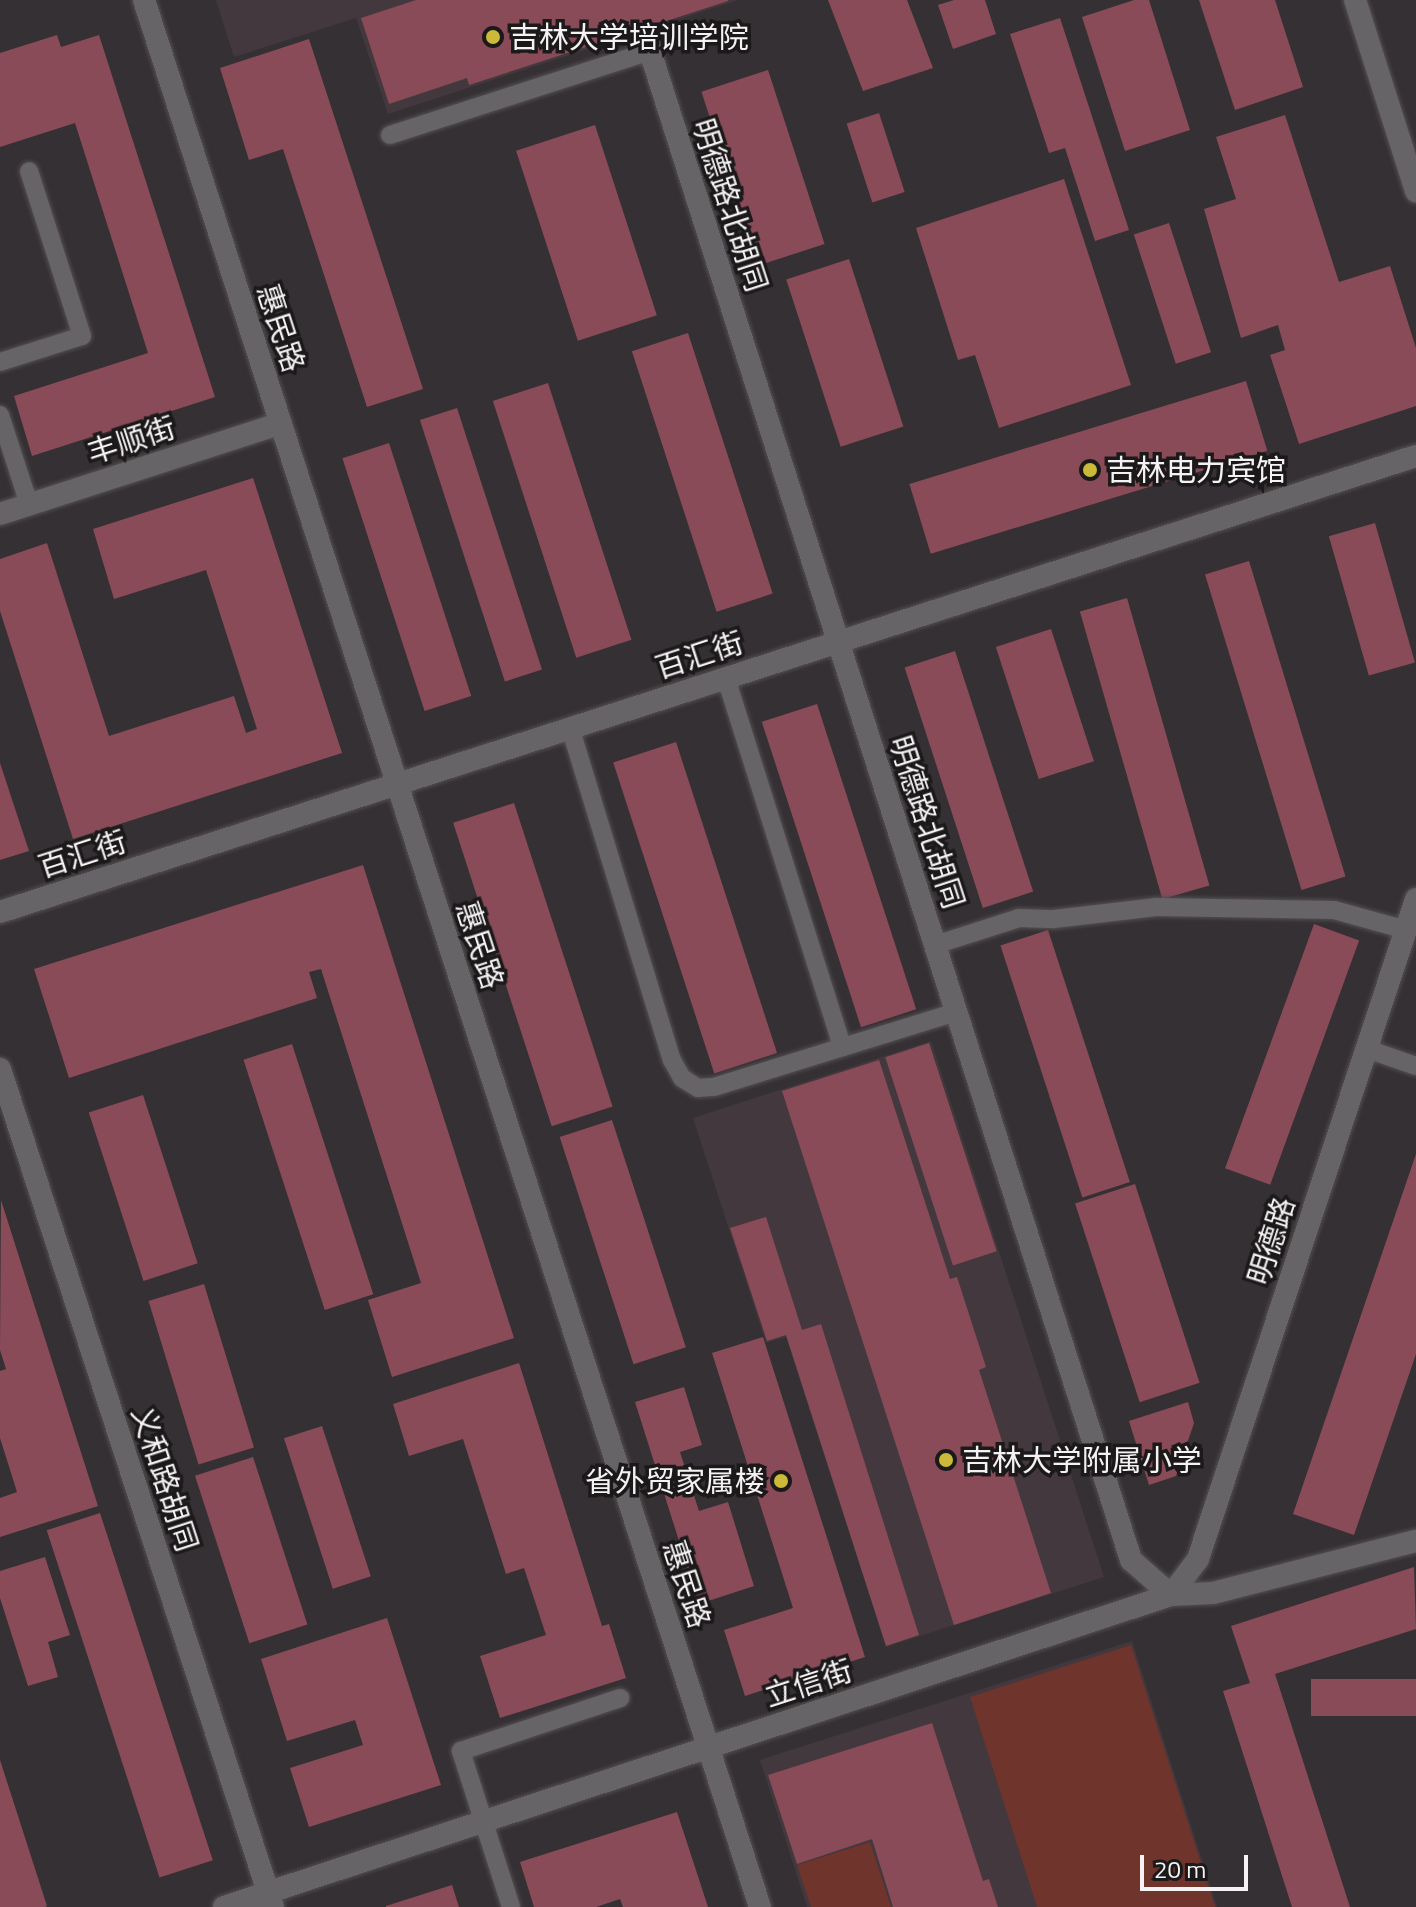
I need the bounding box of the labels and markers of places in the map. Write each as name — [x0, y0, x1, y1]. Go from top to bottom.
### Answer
place label: 吉林大学培训学院 — [509, 19, 749, 55]
marker: 吉林大学培训学院 — [484, 28, 502, 46]
place label: 吉林电力宾馆 — [1106, 452, 1286, 488]
marker: 吉林电力宾馆 — [1081, 461, 1099, 479]
place label: 吉林大学附属小学 — [962, 1442, 1202, 1478]
marker: 吉林大学附属小学 — [937, 1451, 955, 1469]
place label: 省外贸家属楼 — [585, 1463, 765, 1499]
marker: 省外贸家属楼 — [772, 1472, 790, 1490]

